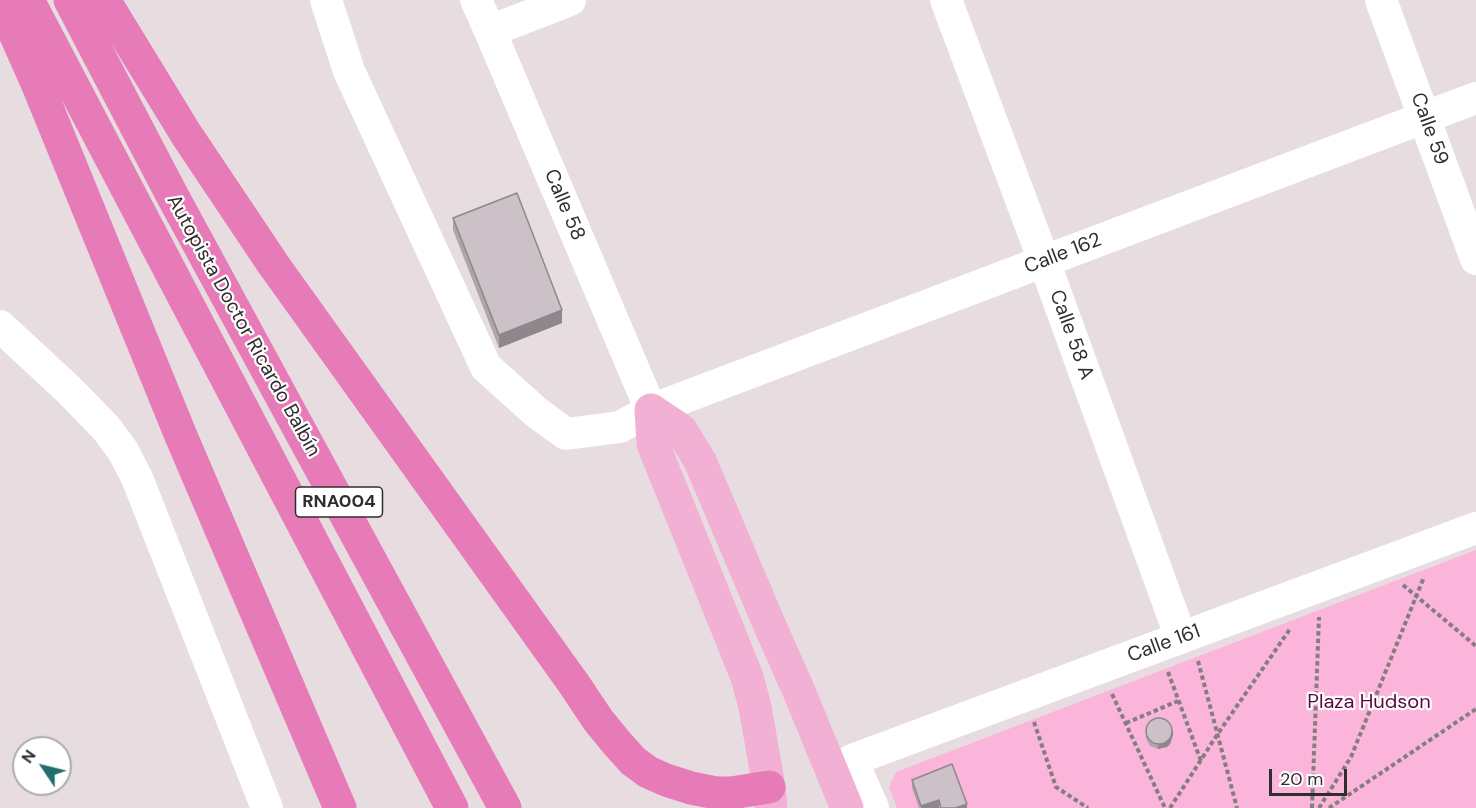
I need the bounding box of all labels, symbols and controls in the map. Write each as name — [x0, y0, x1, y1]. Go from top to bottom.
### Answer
street label: Calle 59 — [1405, 90, 1453, 168]
street label: Calle 58 — [538, 166, 590, 244]
street label: Autopista Doctor Ricardo Balbín — [161, 191, 325, 461]
street label: Calle 162 — [1021, 228, 1105, 280]
street label: Calle 58 A — [1044, 287, 1098, 383]
road number: RNA004 — [296, 487, 382, 517]
street label: Calle 161 — [1124, 620, 1204, 668]
park label: Plaza Hudson — [1307, 691, 1431, 715]
north arrow — [12, 736, 72, 796]
text: N — [17, 746, 40, 767]
scale bar — [1272, 757, 1350, 795]
text: 20 m — [1280, 767, 1323, 791]

